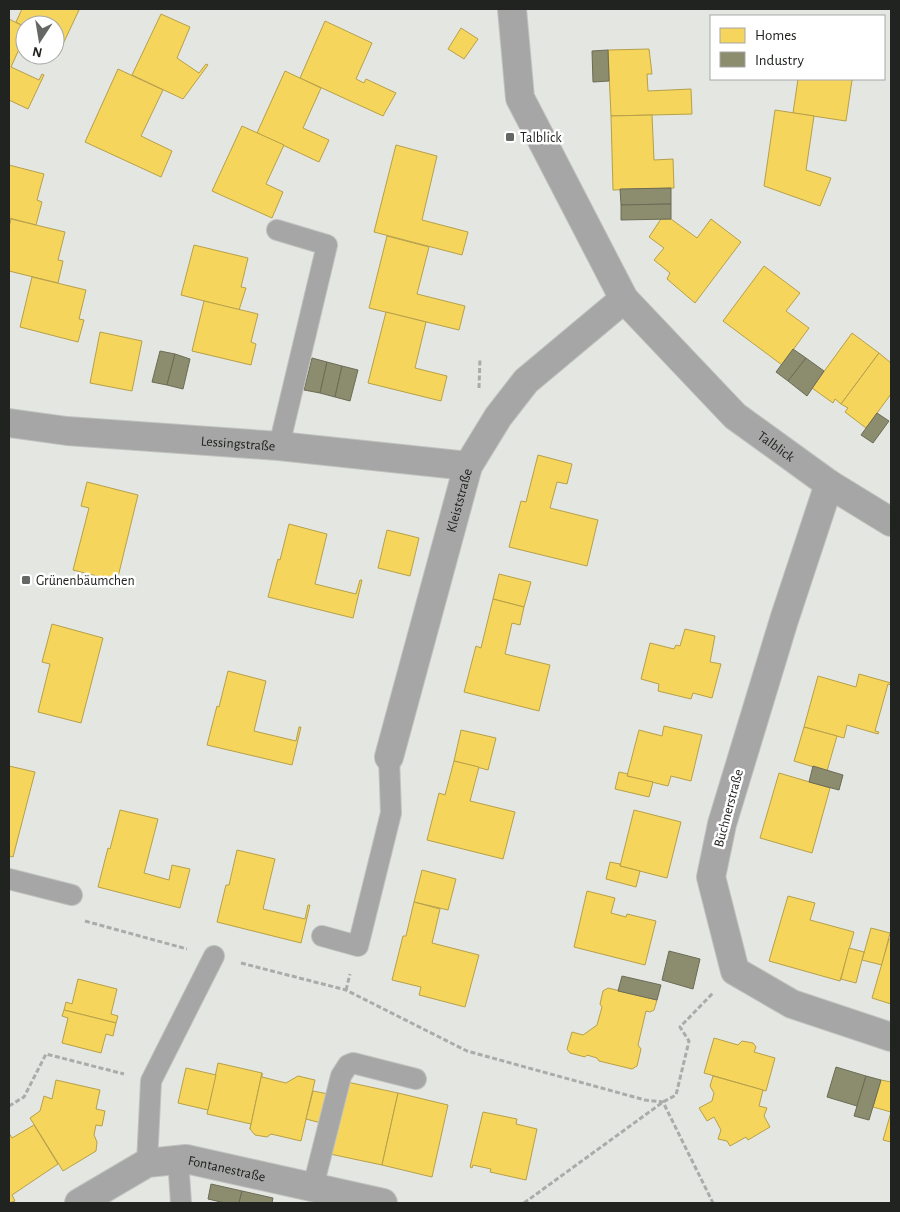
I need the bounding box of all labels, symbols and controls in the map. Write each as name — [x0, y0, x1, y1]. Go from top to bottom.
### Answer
north arrow — [15, 15, 65, 65]
legend — [710, 15, 885, 80]
text: Homes — [755, 28, 797, 43]
text: N — [31, 44, 44, 60]
text: Industry — [755, 53, 804, 68]
marker: Talblick — [504, 131, 516, 143]
place label: Talblick — [520, 131, 562, 145]
street label: Talblick — [755, 429, 797, 465]
street label: Lessingstraße — [200, 434, 276, 454]
street label: Kleiststraße — [444, 467, 475, 534]
marker: Grünenbäumchen — [20, 574, 32, 586]
place label: Grünenbäumchen — [36, 574, 135, 588]
street label: Büchnerstraße — [712, 768, 746, 849]
street label: Fontanestraße — [187, 1154, 267, 1185]

